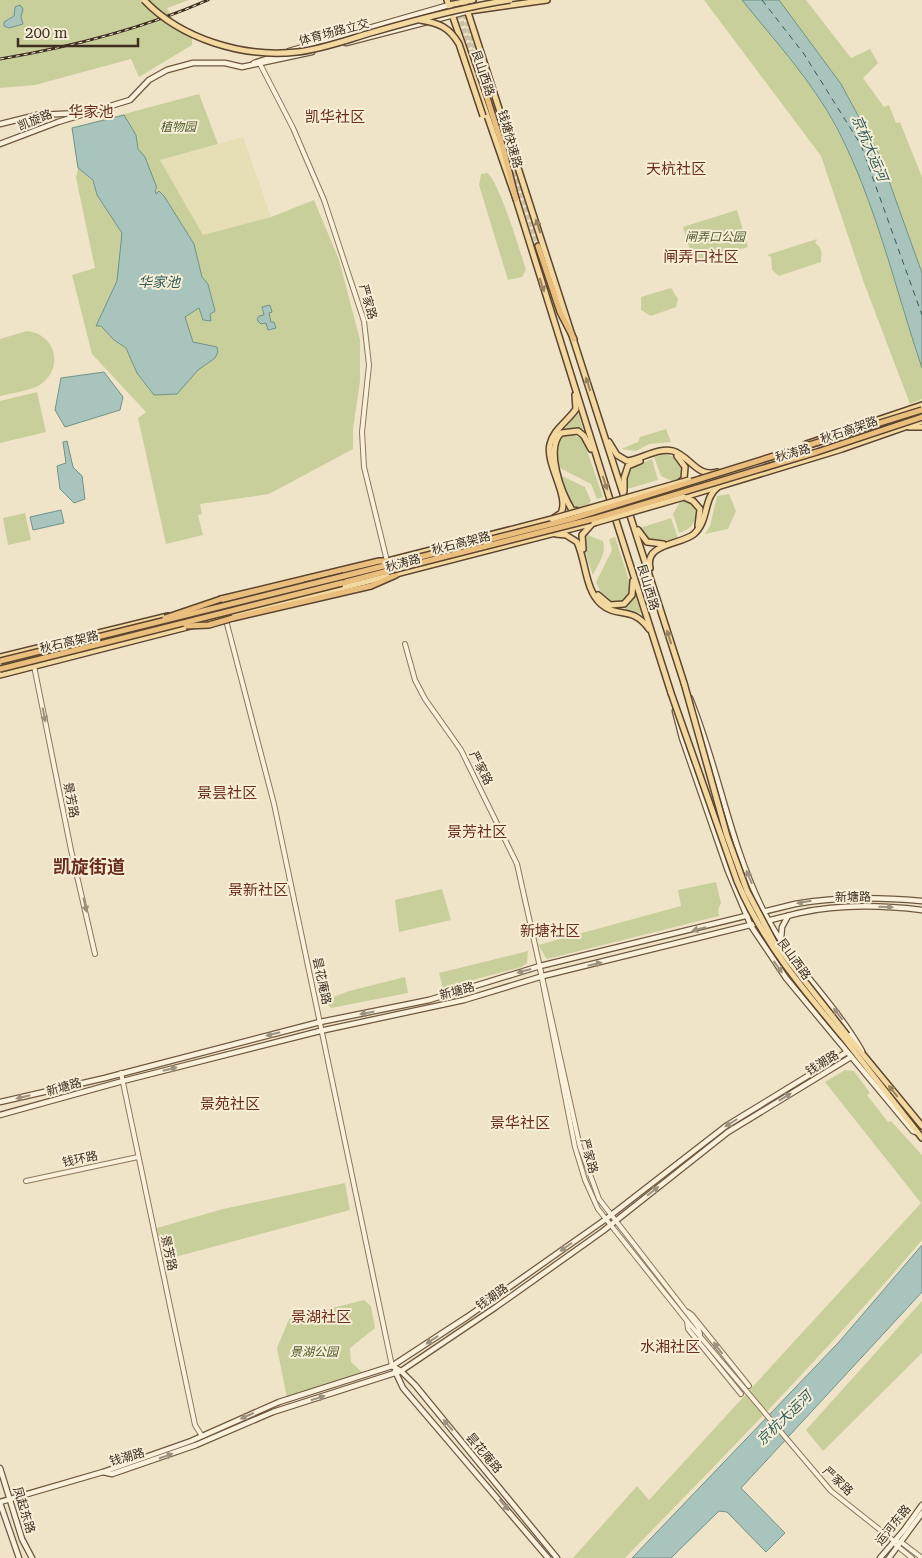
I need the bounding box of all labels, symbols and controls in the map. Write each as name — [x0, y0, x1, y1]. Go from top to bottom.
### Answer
scale bar — [18, 15, 138, 47]
street label: 体育场路立交 — [297, 16, 371, 48]
text: 200 m — [25, 24, 68, 42]
street label: 艮山西路 — [469, 48, 497, 98]
district label: 华家池 — [68, 103, 114, 121]
street label: 凯旋路 — [16, 107, 54, 133]
district label: 凯华社区 — [305, 108, 365, 126]
street label: 钱塘快速路 — [495, 108, 525, 170]
water label: 京杭大运河 — [849, 113, 892, 186]
park label: 植物园 — [160, 120, 198, 134]
district label: 天杭社区 — [646, 160, 706, 178]
one-way arrow — [533, 219, 541, 234]
park label: 闸弄口公园 — [685, 230, 747, 244]
district label: 闸弄口社区 — [663, 248, 739, 266]
water label: 华家池 — [138, 274, 182, 290]
one-way arrow — [539, 277, 546, 292]
street label: 严家路 — [356, 283, 380, 321]
one-way arrow — [584, 377, 592, 392]
street label: 秋石高架路 — [818, 414, 880, 446]
street label: 秋涛路 — [774, 441, 812, 465]
one-way arrow — [601, 476, 609, 491]
street label: 秋石高架路 — [430, 529, 492, 557]
street label: 秋涛路 — [384, 552, 422, 574]
street label: 艮山西路 — [634, 562, 662, 612]
street label: 秋石高架路 — [38, 628, 100, 656]
one-way arrow — [665, 629, 672, 644]
one-way arrow — [40, 708, 48, 723]
street label: 严家路 — [467, 749, 495, 787]
street label: 景芳路 — [61, 781, 81, 819]
district label: 景昙社区 — [197, 784, 257, 802]
district label: 景芳社区 — [447, 823, 507, 841]
district label: 凯旋街道 — [53, 856, 125, 877]
one-way arrow — [745, 870, 753, 884]
district label: 景新社区 — [228, 881, 288, 899]
street label: 新塘路 — [835, 890, 871, 904]
one-way arrow — [81, 897, 89, 912]
one-way arrow — [795, 899, 811, 907]
one-way arrow — [878, 903, 894, 911]
district label: 新塘社区 — [520, 922, 580, 940]
one-way arrow — [691, 925, 706, 933]
street label: 艮山西路 — [774, 935, 814, 983]
street label: 昙花庵路 — [310, 956, 334, 1006]
one-way arrow — [587, 960, 602, 968]
one-way arrow — [773, 960, 783, 973]
one-way arrow — [516, 967, 531, 975]
street label: 新塘路 — [438, 980, 476, 1002]
one-way arrow — [832, 1008, 843, 1021]
one-way arrow — [359, 1010, 375, 1018]
one-way arrow — [266, 1030, 281, 1038]
street label: 钱潮路 — [803, 1048, 841, 1078]
one-way arrow — [163, 1065, 178, 1073]
street label: 新塘路 — [45, 1075, 83, 1099]
one-way arrow — [888, 1085, 899, 1098]
one-way arrow — [15, 1093, 30, 1101]
one-way arrow — [779, 1093, 792, 1102]
district label: 景苑社区 — [200, 1095, 260, 1113]
district label: 景华社区 — [490, 1114, 550, 1132]
one-way arrow — [724, 1118, 737, 1128]
street label: 严家路 — [578, 1137, 600, 1175]
street label: 钱环路 — [61, 1148, 99, 1170]
one-way arrow — [646, 1186, 660, 1196]
street label: 景芳路 — [158, 1234, 180, 1272]
one-way arrow — [559, 1242, 573, 1252]
street label: 钱潮路 — [473, 1281, 511, 1313]
district label: 景湖社区 — [291, 1308, 351, 1326]
one-way arrow — [426, 1335, 439, 1345]
district label: 水湘社区 — [640, 1338, 700, 1356]
one-way arrow — [713, 1342, 724, 1355]
park label: 景湖公园 — [290, 1345, 340, 1359]
water label: 京杭大运河 — [753, 1386, 817, 1448]
one-way arrow — [310, 1393, 325, 1401]
one-way arrow — [240, 1412, 254, 1420]
one-way arrow — [443, 1419, 454, 1431]
street label: 昙花庵路 — [463, 1430, 505, 1476]
street label: 钱潮路 — [108, 1446, 146, 1468]
one-way arrow — [159, 1451, 174, 1459]
street label: 严家路 — [820, 1464, 856, 1498]
street label: 凤起东路 — [10, 1485, 38, 1535]
one-way arrow — [499, 1499, 510, 1512]
street label: 运河东路 — [872, 1502, 914, 1548]

